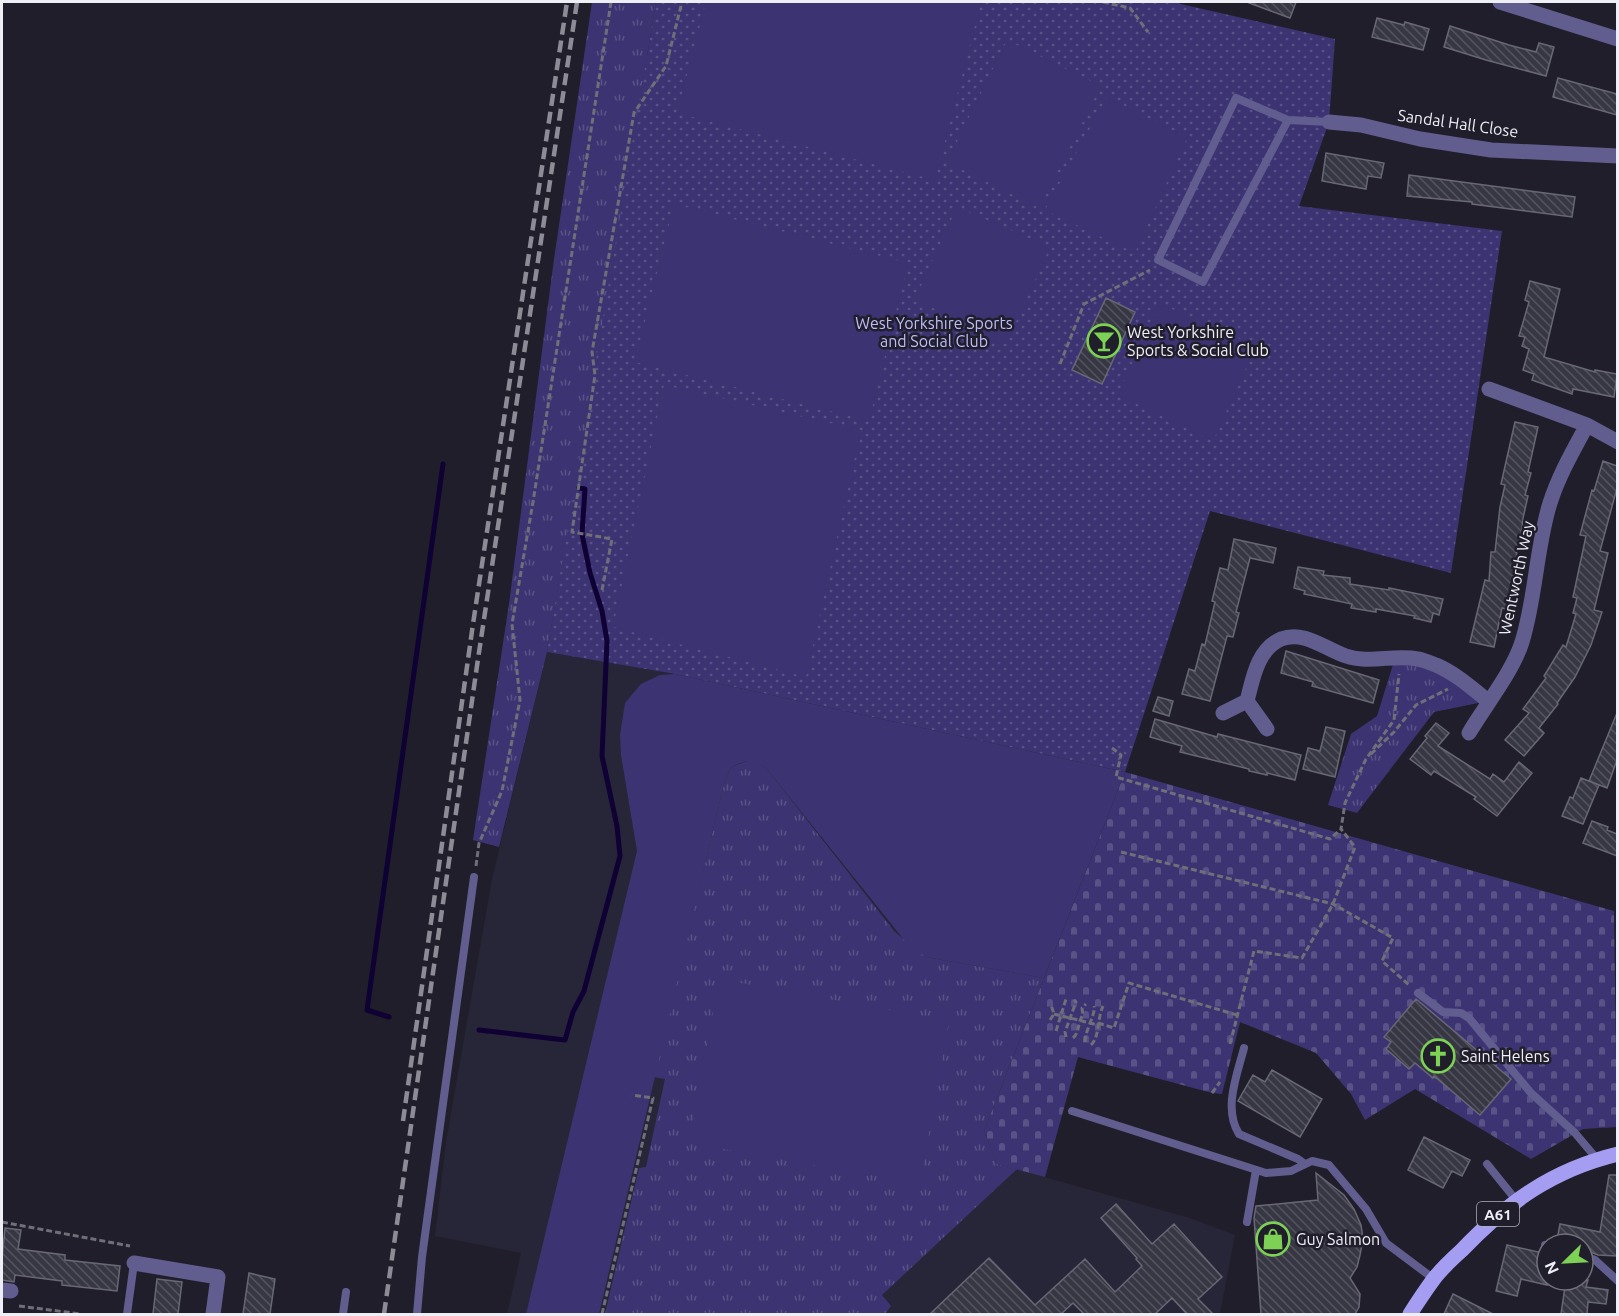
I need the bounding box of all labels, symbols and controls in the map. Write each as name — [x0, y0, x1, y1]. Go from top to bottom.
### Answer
street label: Sandal Hall Close — [1396, 106, 1520, 140]
park label: West Yorkshire Sports and Social Club — [855, 314, 1013, 350]
bar icon: West Yorkshire Sports & Social Club — [1086, 323, 1122, 359]
place label: West Yorkshire Sports & Social Club — [1127, 323, 1269, 359]
street label: Wentworth Way — [1495, 519, 1537, 637]
church icon: Saint Helens — [1420, 1038, 1456, 1074]
place label: Saint Helens — [1461, 1047, 1550, 1065]
road number: A61 — [1477, 1202, 1519, 1226]
shop icon: Guy Salmon — [1255, 1221, 1291, 1257]
place label: Guy Salmon — [1296, 1230, 1380, 1248]
north arrow — [1535, 1232, 1595, 1292]
text: N — [1541, 1259, 1562, 1277]

